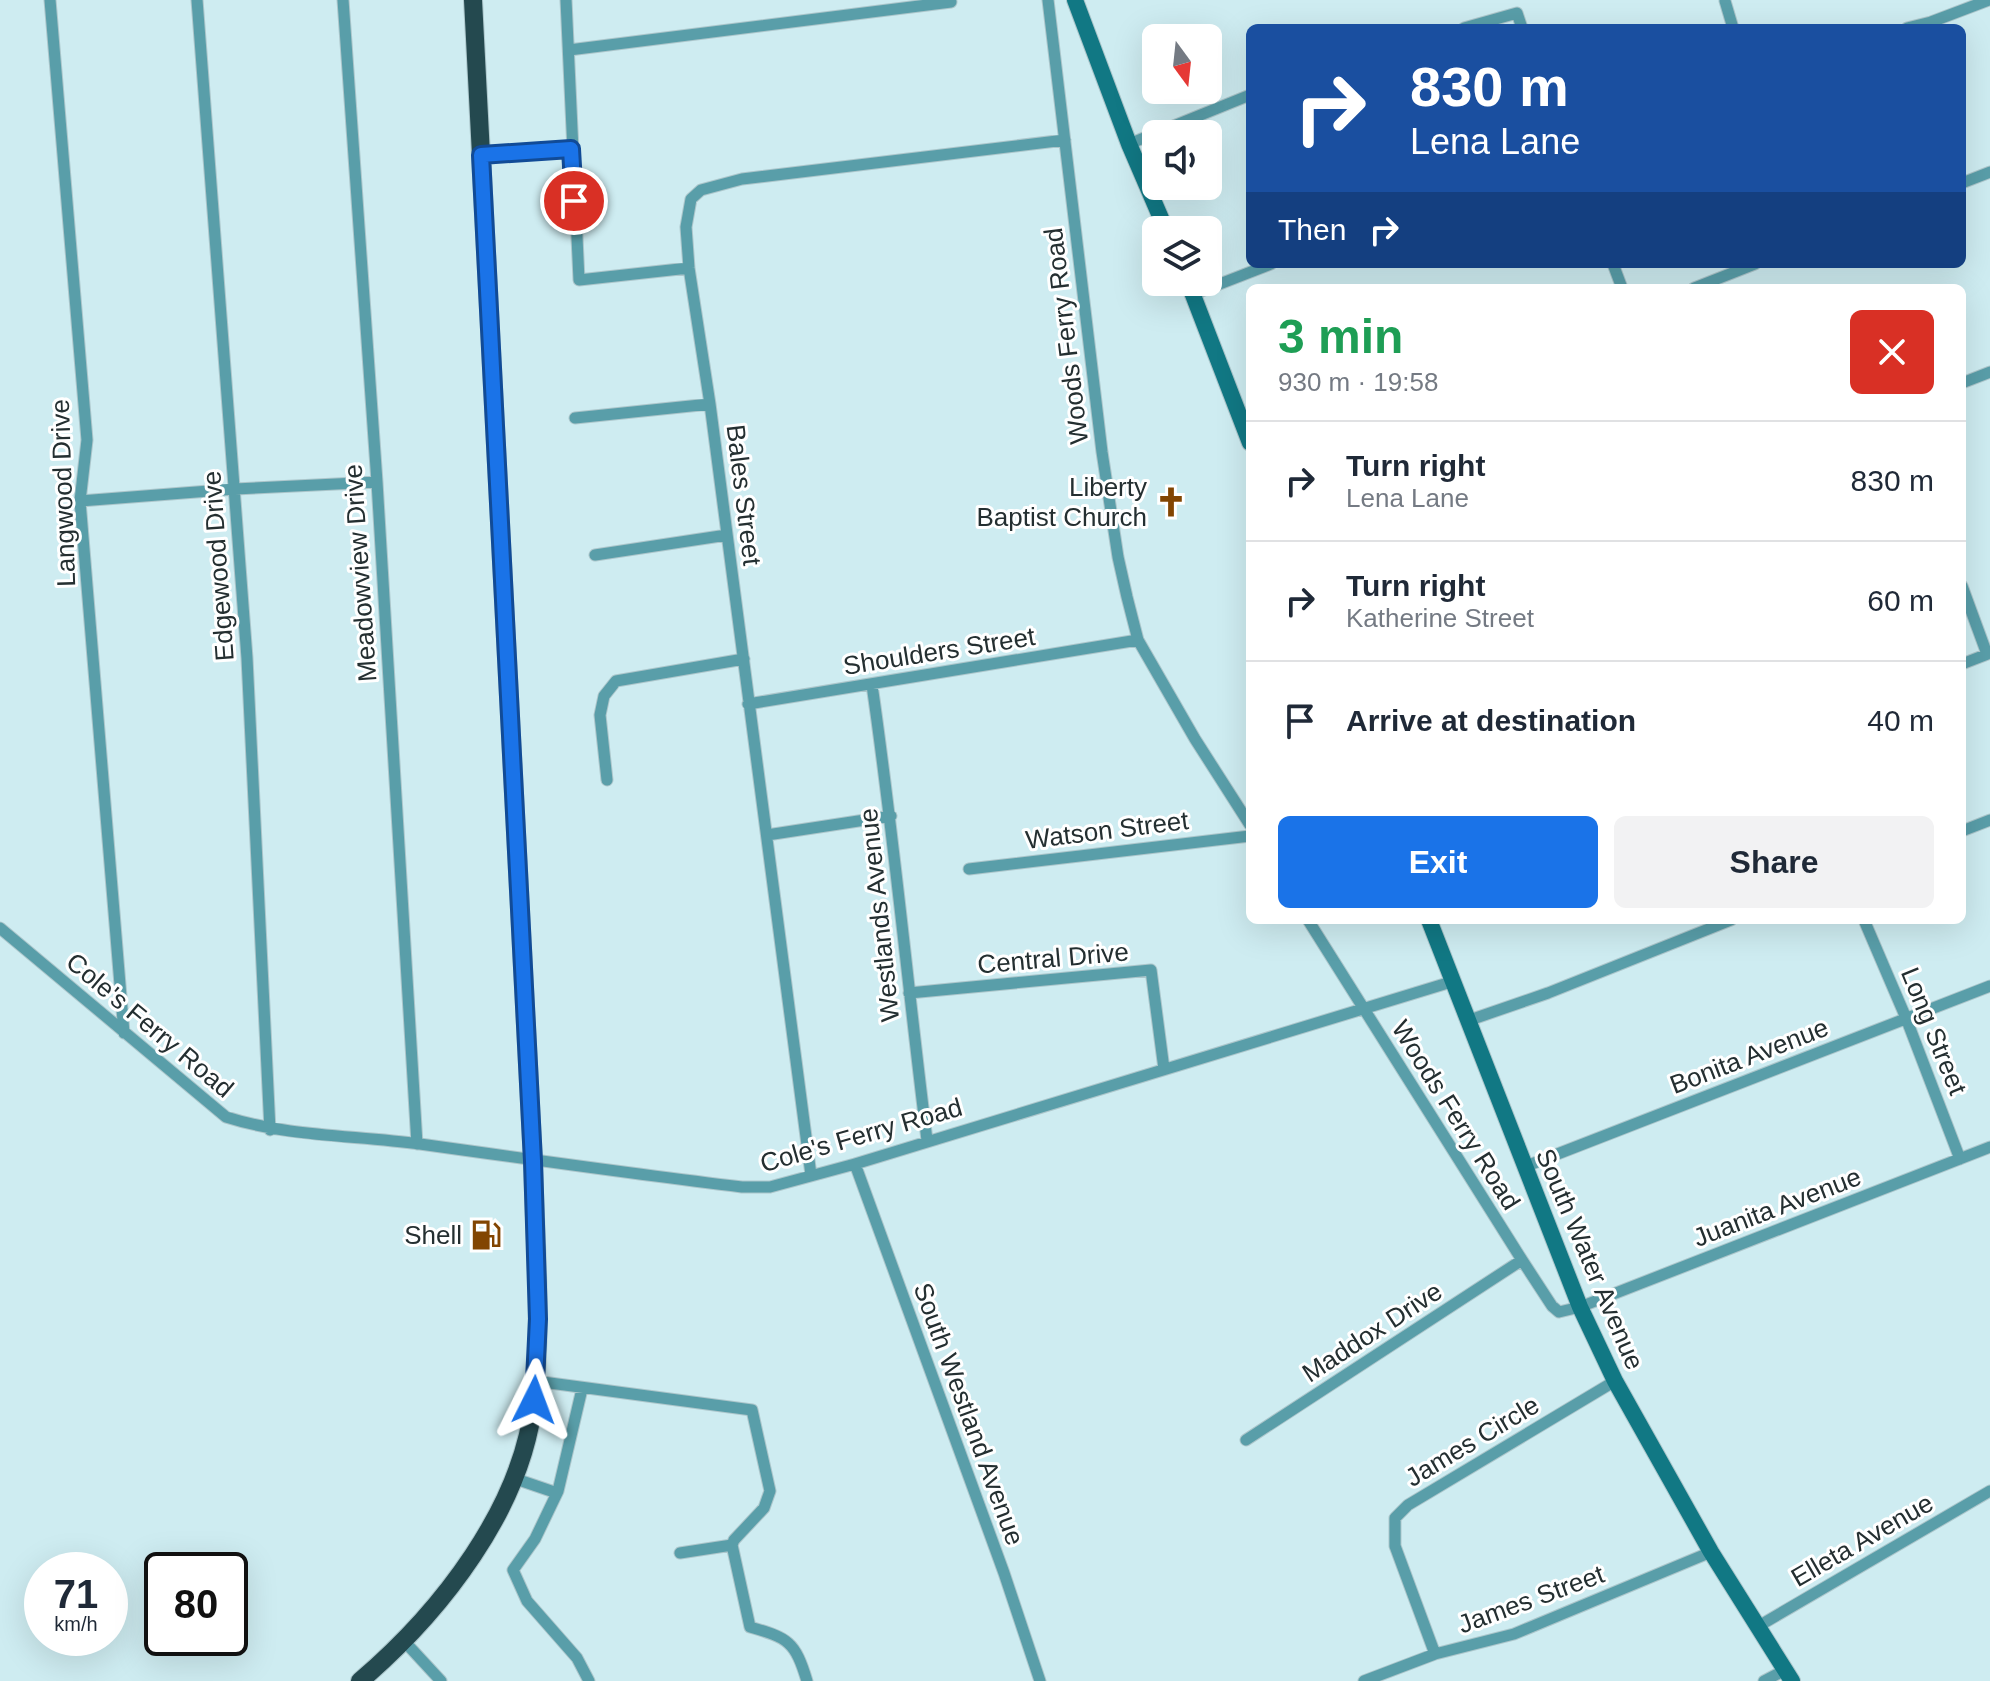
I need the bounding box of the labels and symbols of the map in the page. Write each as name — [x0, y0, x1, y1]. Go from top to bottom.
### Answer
north arrow — [1142, 24, 1222, 104]
pin — [540, 167, 608, 235]
street label: Woods Ferry Road — [1038, 226, 1094, 446]
street label: Langwood Drive — [45, 399, 81, 587]
street label: Bales Street — [720, 423, 768, 568]
street label: Meadowview Drive — [337, 463, 383, 683]
street label: Edgewood Drive — [196, 470, 240, 662]
place label: Liberty Baptist Church — [976, 472, 1147, 532]
church icon: Liberty Baptist Church — [1154, 485, 1188, 519]
street label: Shoulders Street — [841, 621, 1038, 681]
street label: Watson Street — [1024, 805, 1191, 855]
street label: Westlands Avenue — [853, 807, 905, 1023]
street label: Central Drive — [976, 936, 1130, 980]
street label: Cole's Ferry Road — [60, 946, 240, 1104]
street label: Long Street — [1895, 963, 1973, 1100]
street label: Bonita Avenue — [1666, 1012, 1832, 1100]
street label: Woods Ferry Road — [1386, 1015, 1526, 1215]
street label: Cole's Ferry Road — [757, 1092, 965, 1178]
street label: South Water Avenue — [1530, 1144, 1650, 1374]
street label: Juanita Avenue — [1689, 1161, 1865, 1253]
fuel station icon: Shell — [469, 1218, 503, 1252]
place label: Shell — [404, 1220, 462, 1250]
street label: Maddox Drive — [1297, 1276, 1447, 1388]
street label: South Westland Avenue — [908, 1279, 1030, 1549]
position arrow — [492, 1358, 576, 1442]
street label: James Circle — [1400, 1389, 1544, 1493]
street label: Elleta Avenue — [1786, 1487, 1938, 1593]
speed limit sign: 80 — [144, 1552, 248, 1656]
street label: James Street — [1454, 1558, 1609, 1639]

